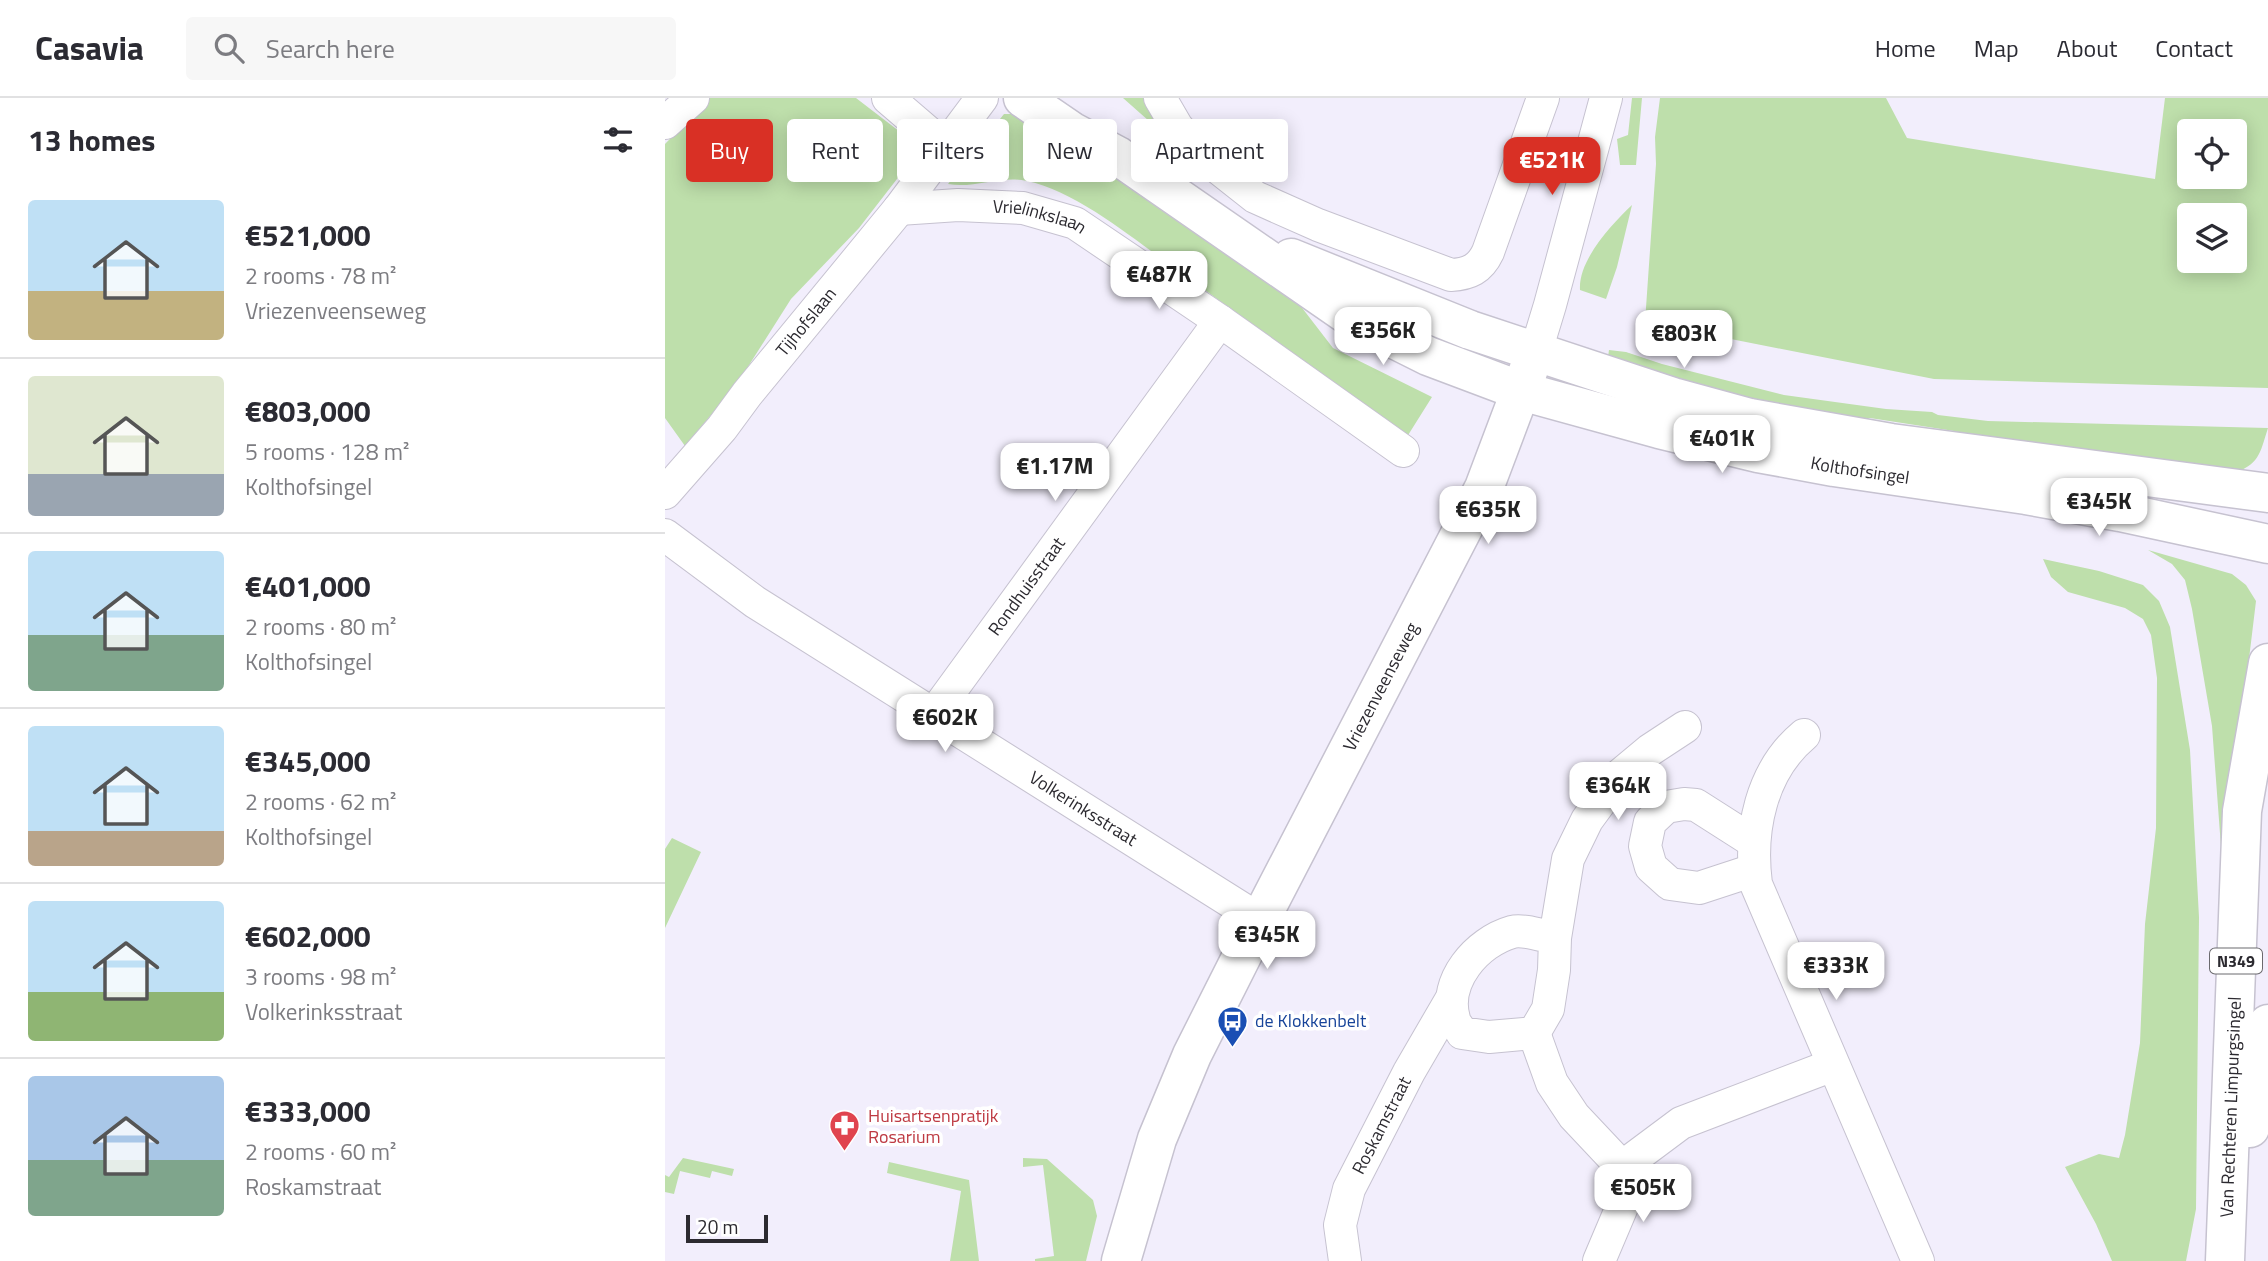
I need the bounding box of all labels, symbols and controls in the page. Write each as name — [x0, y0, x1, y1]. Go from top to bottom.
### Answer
search box — [186, 17, 676, 80]
text: Casavia — [35, 23, 144, 73]
icon: search — [210, 29, 248, 67]
text: Search here — [266, 29, 395, 68]
text: Home — [1875, 30, 1936, 66]
text: Map — [1974, 30, 2019, 66]
text: About — [2057, 30, 2117, 66]
text: Contact — [2155, 30, 2233, 66]
text: 13 homes — [28, 117, 155, 163]
chip: Buy — [686, 119, 773, 182]
chip: Rent — [787, 119, 883, 182]
chip: Filters — [897, 119, 1009, 182]
chip: New — [1023, 119, 1117, 182]
chip: Apartment — [1131, 119, 1288, 182]
map controls — [2177, 119, 2247, 273]
button: locate — [2177, 119, 2247, 189]
icon: filters — [599, 121, 637, 159]
pin: €521K — [1503, 138, 1601, 197]
text: €521K — [1519, 142, 1585, 177]
street label: Vrielinkslaan — [992, 193, 1093, 240]
button: layers — [2177, 203, 2247, 273]
text: €521,000 — [245, 212, 371, 258]
icon: home — [84, 228, 168, 312]
pin: €487K — [1110, 252, 1208, 311]
text: €487K — [1126, 256, 1192, 291]
text: 2 rooms · 78 m² — [245, 258, 396, 293]
street label: Tijhofslaan — [769, 281, 843, 362]
text: Vriezenveenseweg — [245, 293, 426, 328]
pin: €356K — [1334, 308, 1432, 367]
pin: €803K — [1635, 310, 1733, 370]
text: €356K — [1350, 312, 1416, 347]
text: €803K — [1651, 315, 1717, 350]
text: €803,000 — [245, 388, 371, 434]
icon: home — [84, 404, 168, 488]
pin: €401K — [1673, 416, 1771, 475]
text: €401K — [1689, 420, 1755, 455]
text: 5 rooms · 128 m² — [245, 434, 409, 469]
pin: €1.17M — [998, 444, 1112, 503]
text: €1.17M — [1016, 448, 1094, 483]
street label: Kolthofsingel — [1808, 449, 1911, 491]
text: Kolthofsingel — [245, 469, 372, 504]
pin: €345K — [2050, 478, 2148, 538]
text: €345K — [2066, 483, 2132, 518]
pin: €635K — [1439, 486, 1537, 546]
text: €635K — [1455, 491, 1521, 526]
street label: Rondhuisstraat — [981, 531, 1072, 641]
text: €401,000 — [245, 563, 371, 609]
icon: home — [84, 579, 168, 663]
text: 2 rooms · 80 m² — [245, 609, 396, 644]
street label: Vriezenveenseweg — [1336, 617, 1425, 756]
text: Kolthofsingel — [245, 644, 372, 679]
pin: €602K — [896, 694, 994, 754]
text: €602K — [912, 699, 978, 734]
text: €345,000 — [245, 738, 371, 784]
icon: home — [84, 754, 168, 838]
pin: €364K — [1569, 762, 1667, 822]
street label: Volkerinksstraat — [1024, 764, 1143, 853]
text: €364K — [1585, 767, 1651, 802]
text: 2 rooms · 62 m² — [245, 784, 396, 819]
text: Kolthofsingel — [245, 819, 372, 854]
pin: €345K — [1218, 912, 1316, 971]
text: €602,000 — [245, 913, 371, 959]
text: €345K — [1234, 916, 1300, 951]
icon: home — [84, 929, 168, 1013]
pin: €333K — [1787, 942, 1885, 1002]
text: €333K — [1803, 947, 1869, 982]
road number: N349 — [2210, 948, 2262, 974]
text: 3 rooms · 98 m² — [245, 959, 396, 994]
text: Volkerinksstraat — [245, 994, 402, 1029]
street label: Van Rechteren Limpurgsingel — [2213, 996, 2248, 1218]
bus stop icon: de Klokkenbelt — [1215, 1004, 1249, 1048]
place label: de Klokkenbelt — [1255, 1007, 1367, 1034]
street label: Roskamstraat — [1345, 1071, 1418, 1179]
text: €333,000 — [245, 1088, 371, 1134]
place label: Huisartsenpratijk Rosarium — [868, 1102, 999, 1150]
icon: home — [84, 1104, 168, 1188]
pharmacy icon: Huisartsenpratijk Rosarium — [828, 1109, 862, 1153]
text: 2 rooms · 60 m² — [245, 1134, 396, 1169]
pin: €505K — [1594, 1164, 1692, 1224]
text: Roskamstraat — [245, 1169, 381, 1204]
text: €505K — [1610, 1169, 1676, 1204]
scale bar — [686, 1212, 768, 1244]
text: 20 m — [697, 1212, 738, 1241]

